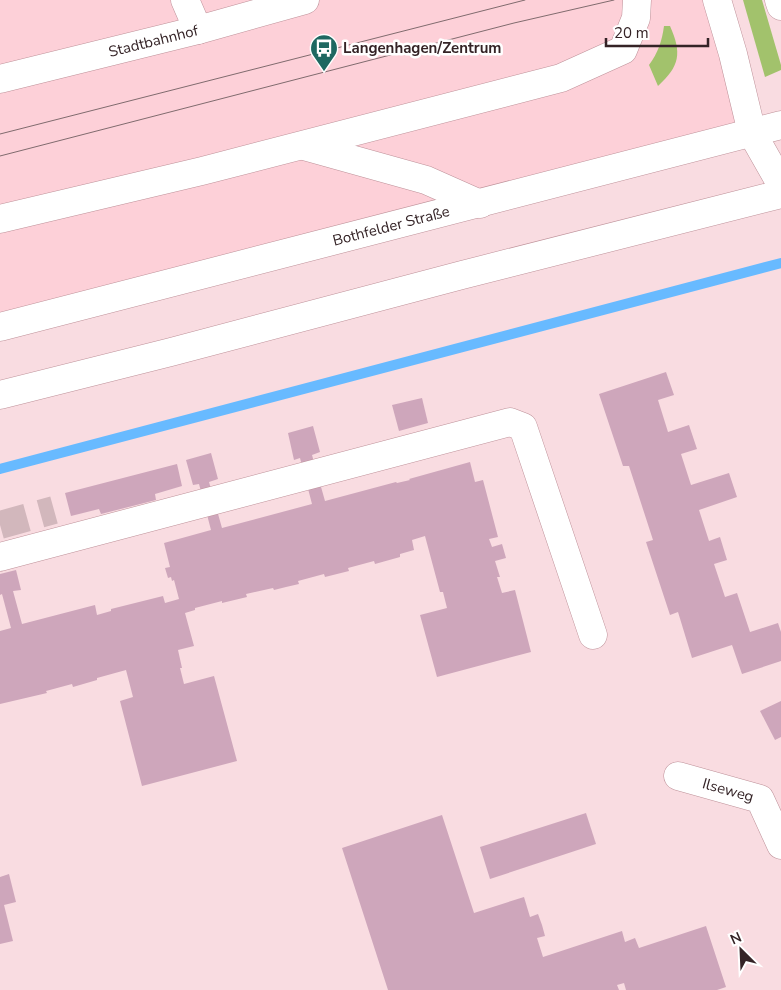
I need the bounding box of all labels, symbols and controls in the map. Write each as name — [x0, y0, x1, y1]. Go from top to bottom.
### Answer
scale bar — [606, 15, 708, 47]
street label: Stadtbahnhof — [106, 20, 201, 62]
text: 20 m — [614, 23, 649, 43]
bus stop icon: Langenhagen/Zentrum — [309, 33, 339, 72]
place label: Langenhagen/Zentrum — [343, 38, 501, 58]
street label: Bothfelder Straße — [330, 201, 452, 251]
street label: Ilseweg — [700, 773, 756, 807]
north arrow — [716, 925, 766, 975]
text: N — [727, 928, 745, 949]

